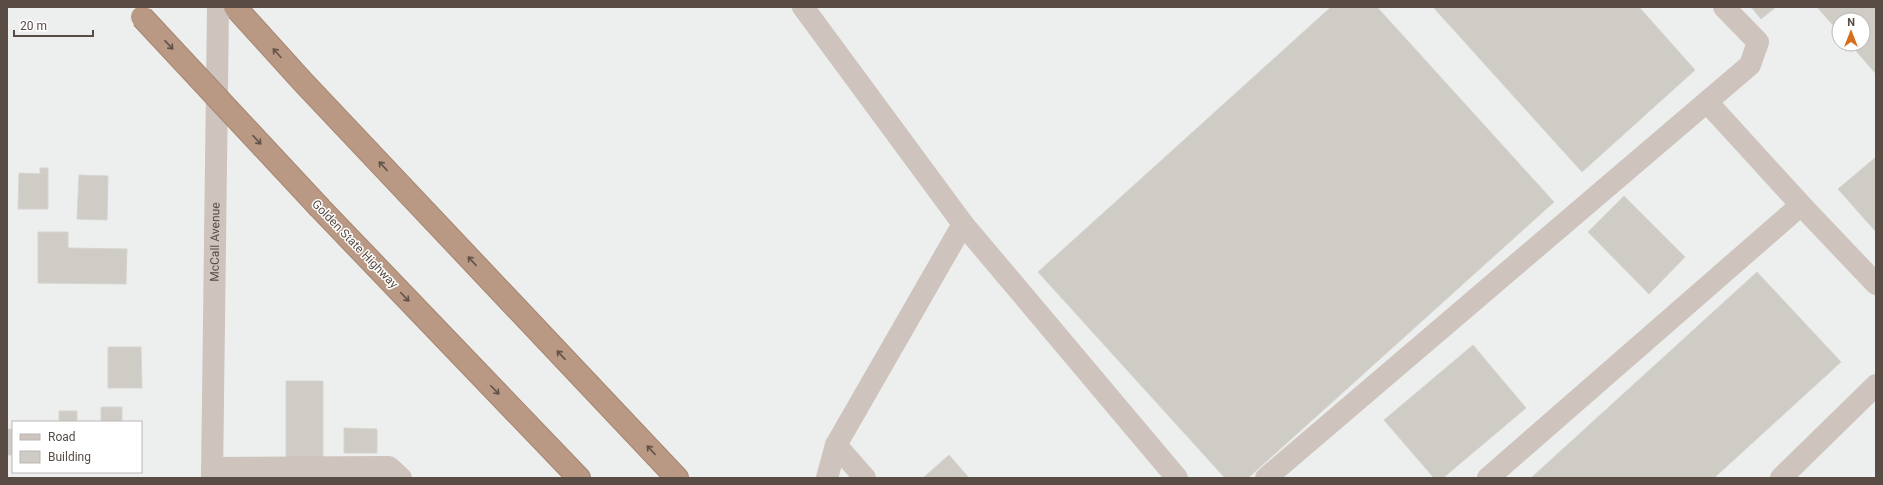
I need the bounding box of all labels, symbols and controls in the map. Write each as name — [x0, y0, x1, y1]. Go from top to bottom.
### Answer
scale bar — [14, 12, 93, 38]
north arrow — [1831, 12, 1871, 52]
text: N — [1847, 16, 1855, 29]
text: 20 m — [20, 19, 47, 33]
one-way arrow — [164, 40, 173, 50]
one-way arrow — [272, 48, 281, 58]
one-way arrow — [252, 135, 261, 145]
one-way arrow — [378, 161, 387, 171]
street label: Golden State Highway — [309, 197, 401, 291]
street label: McCall Avenue — [208, 202, 223, 282]
one-way arrow — [467, 256, 477, 266]
one-way arrow — [400, 291, 409, 301]
one-way arrow — [557, 350, 566, 360]
one-way arrow — [490, 385, 500, 395]
legend — [12, 421, 142, 473]
text: Road — [48, 430, 76, 444]
one-way arrow — [646, 445, 655, 455]
text: Building — [48, 450, 91, 464]

